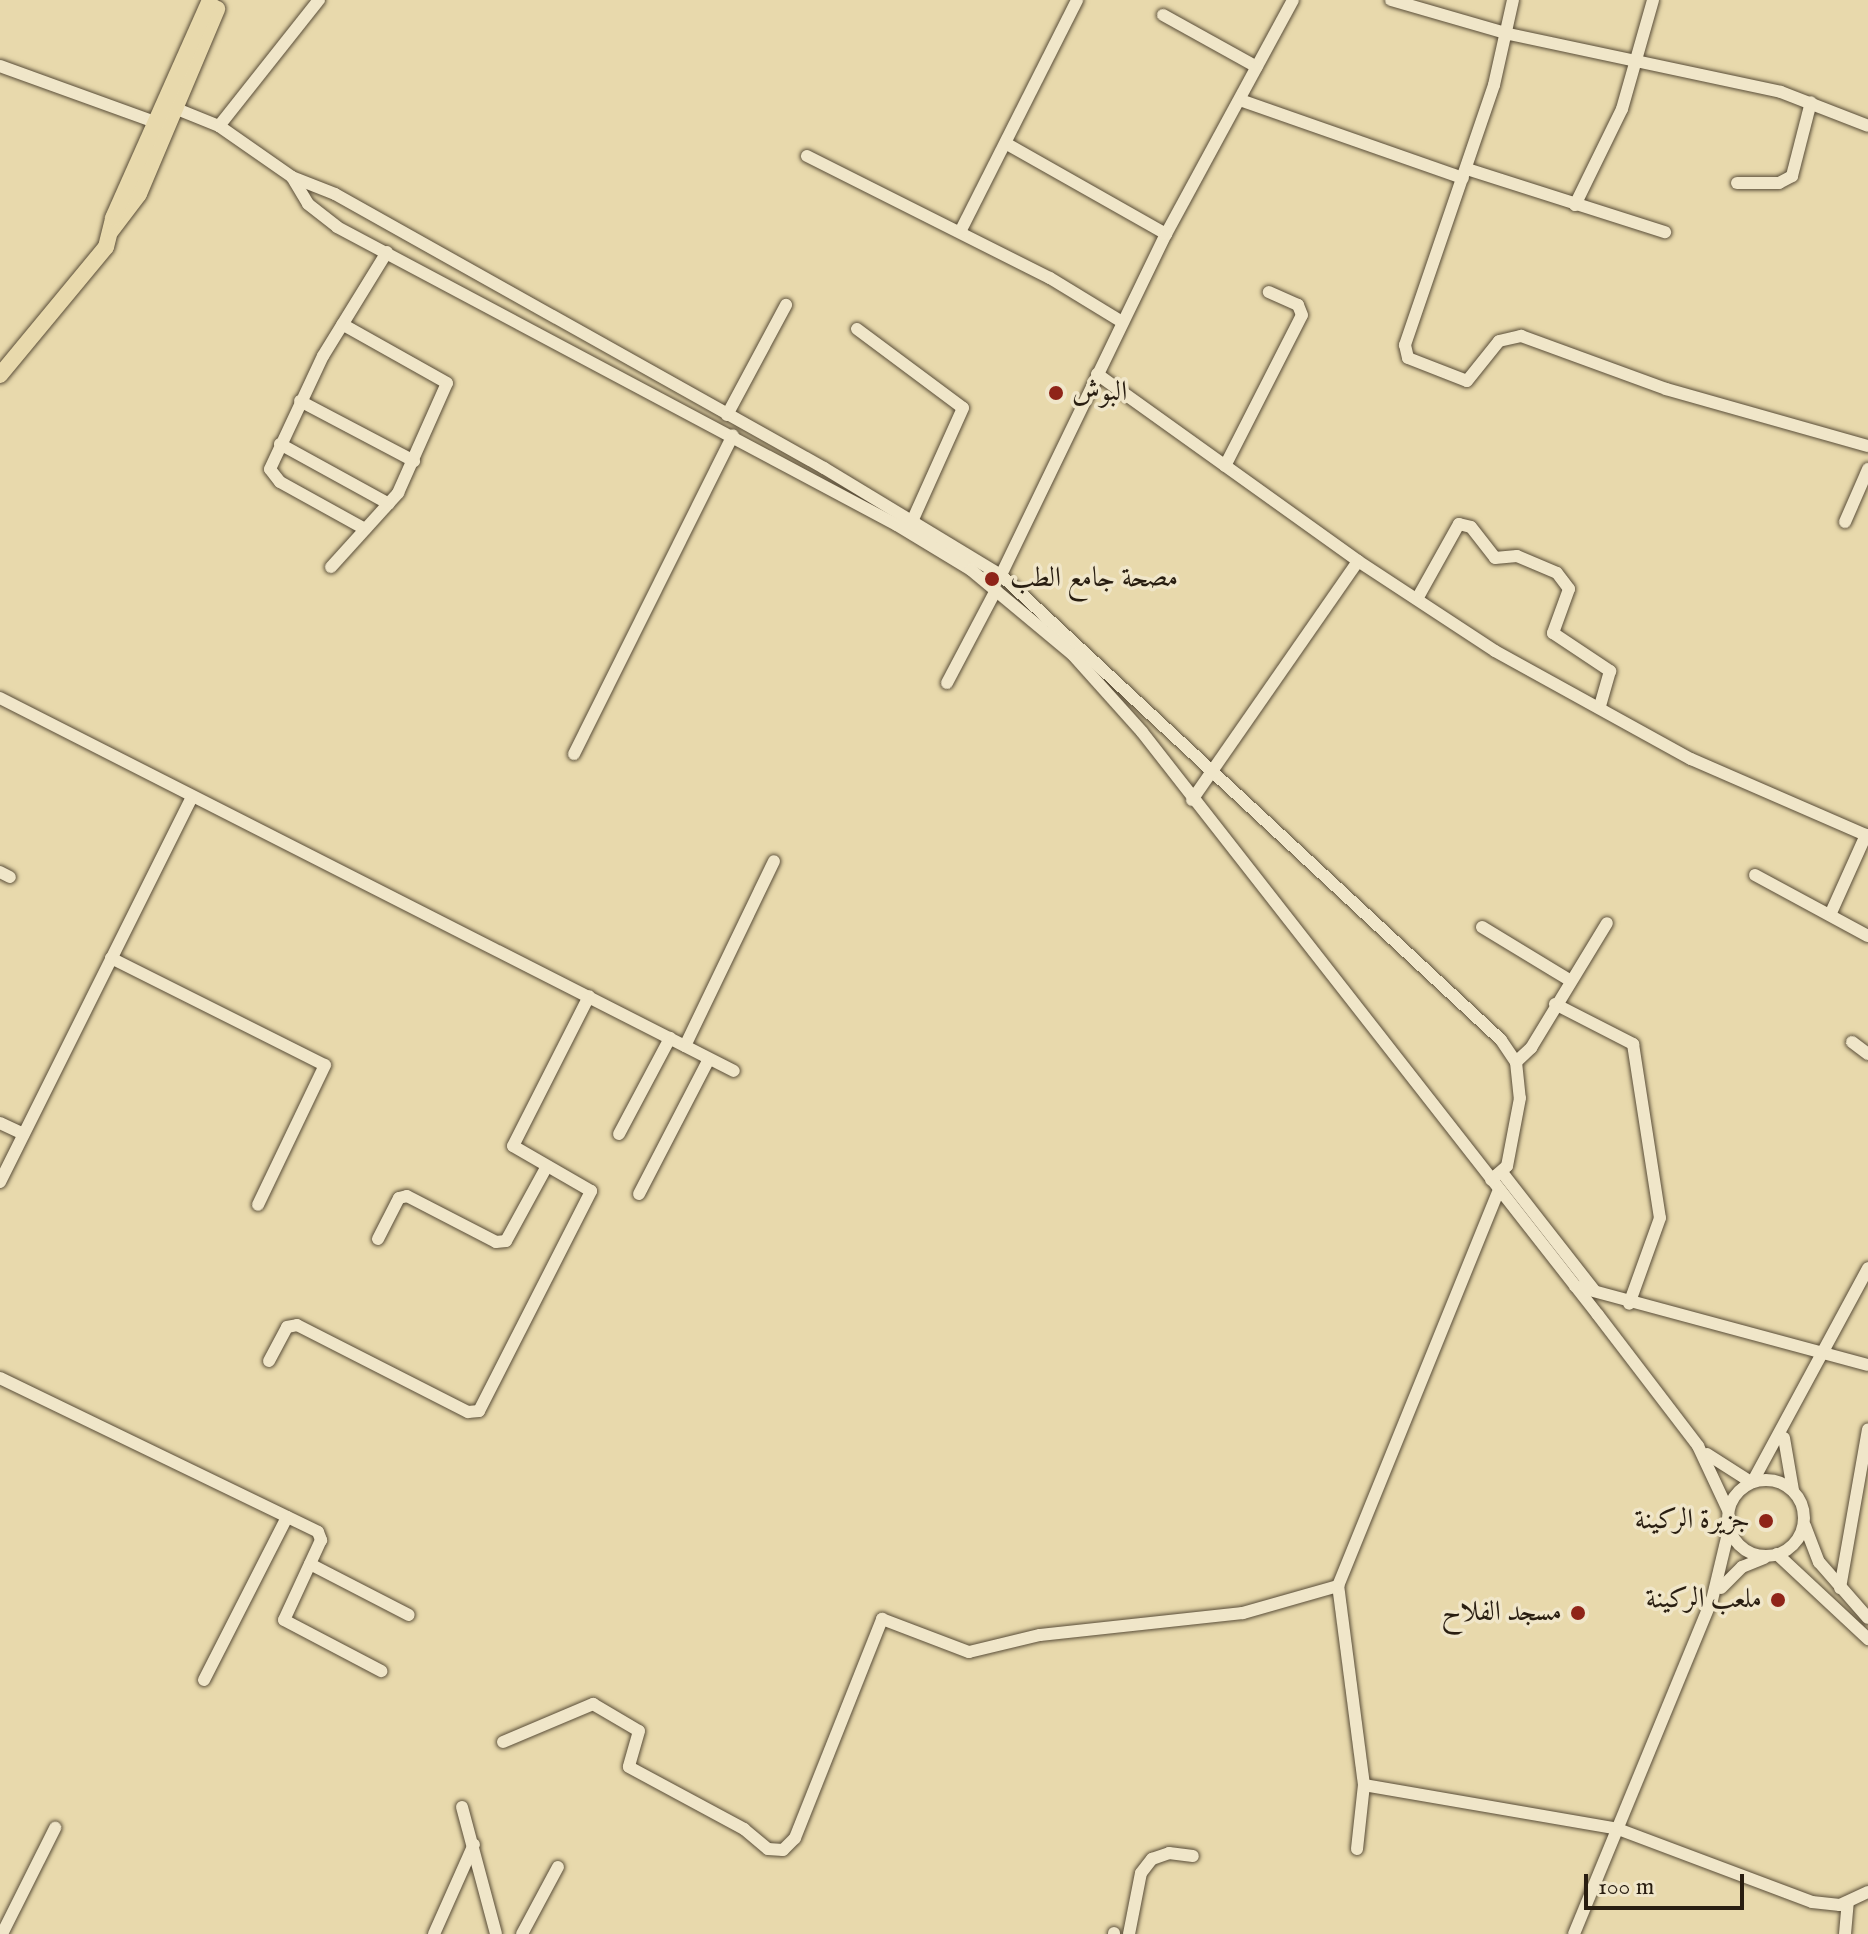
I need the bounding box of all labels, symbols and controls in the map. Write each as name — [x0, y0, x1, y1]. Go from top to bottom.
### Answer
place label: البوش — [1072, 376, 1127, 410]
marker: البوش — [1047, 384, 1065, 402]
place label: مصحة جامع الطب — [1010, 562, 1178, 596]
marker: مصحة جامع الطب — [981, 568, 1003, 590]
place label: جزيرة الركينة — [1634, 1504, 1750, 1538]
marker: جزيرة الركينة — [1757, 1512, 1775, 1530]
place label: ملعب الركينة — [1646, 1583, 1762, 1617]
marker: ملعب الركينة — [1769, 1591, 1787, 1609]
place label: مسجد الفلاح — [1442, 1596, 1562, 1630]
marker: مسجد الفلاح — [1569, 1604, 1587, 1622]
scale bar — [1588, 1858, 1748, 1908]
text: 100 m — [1598, 1872, 1654, 1903]

